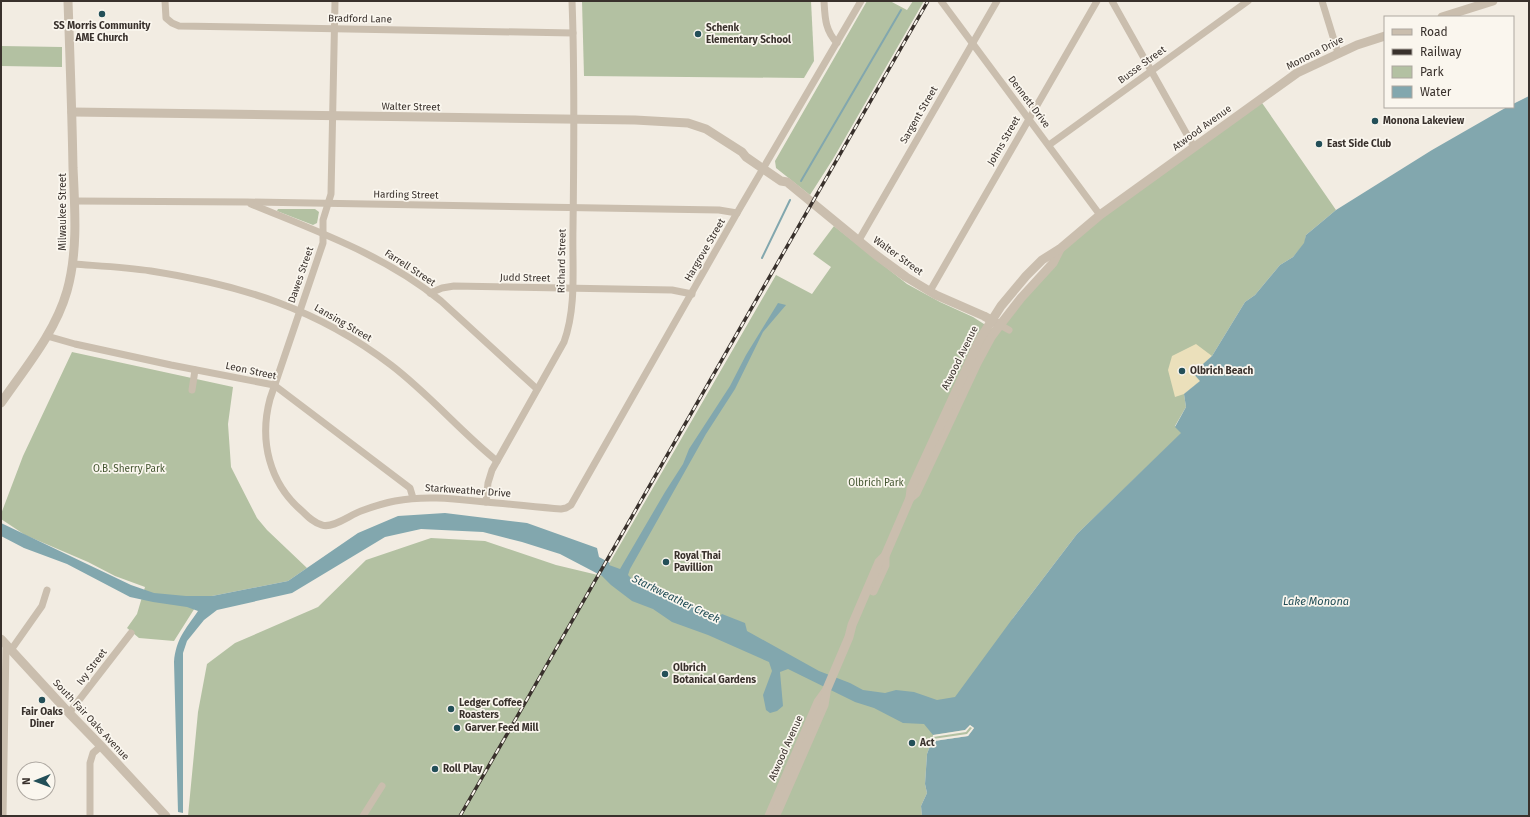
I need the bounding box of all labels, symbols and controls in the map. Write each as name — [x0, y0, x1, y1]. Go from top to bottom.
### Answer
marker: SS Morris Community AME Church — [97, 9, 107, 19]
street label: Bradford Lane — [328, 12, 392, 26]
legend — [1384, 16, 1514, 108]
place label: SS Morris Community AME Church — [53, 20, 151, 44]
place label: Schenk Elementary School — [706, 22, 791, 46]
text: Road — [1420, 25, 1448, 39]
marker: Schenk Elementary School — [693, 29, 703, 39]
street label: Monona Drive — [1284, 33, 1346, 73]
street label: Busse Street — [1116, 43, 1169, 86]
text: Railway — [1420, 45, 1461, 59]
text: Park — [1420, 65, 1444, 79]
street label: Dennett Drive — [1005, 73, 1053, 131]
street label: Sargent Street — [898, 84, 940, 146]
text: Water — [1420, 85, 1452, 99]
street label: Walter Street — [382, 100, 441, 114]
street label: Atwood Avenue — [1170, 103, 1234, 153]
street label: Johns Street — [985, 114, 1023, 168]
place label: Monona Lakeview — [1383, 115, 1465, 127]
marker: Monona Lakeview — [1370, 116, 1380, 126]
place label: East Side Club — [1327, 138, 1391, 150]
marker: East Side Club — [1314, 139, 1324, 149]
street label: Milwaukee Street — [57, 173, 69, 251]
street label: Harding Street — [373, 188, 439, 202]
street label: Hargrove Street — [682, 216, 728, 284]
street label: Richard Street — [555, 228, 569, 293]
street label: Walter Street — [871, 234, 926, 278]
street label: Dawes Street — [286, 245, 316, 305]
street label: Farrell Street — [382, 247, 438, 289]
street label: Judd Street — [500, 272, 551, 284]
street label: Lansing Street — [312, 302, 374, 345]
street label: Atwood Avenue — [939, 324, 981, 392]
street label: Leon Street — [224, 360, 278, 382]
place label: Olbrich Beach — [1190, 365, 1253, 377]
marker: Olbrich Beach — [1177, 366, 1187, 376]
park label: O.B. Sherry Park — [93, 463, 166, 475]
park label: Olbrich Park — [848, 477, 905, 489]
street label: Starkweather Drive — [425, 482, 511, 500]
place label: Royal Thai Pavillion — [674, 550, 721, 574]
marker: Royal Thai Pavillion — [661, 557, 671, 567]
water label: Starkweather Creek — [629, 572, 722, 626]
water label: Lake Monona — [1283, 595, 1349, 608]
street label: Ivy Street — [74, 646, 110, 688]
place label: Olbrich Botanical Gardens — [673, 662, 756, 686]
marker: Olbrich Botanical Gardens — [660, 669, 670, 679]
street label: South Fair Oaks Avenue — [50, 677, 132, 763]
marker: Fair Oaks Diner — [37, 695, 47, 705]
place label: Ledger Coffee Roasters — [459, 697, 523, 721]
marker: Ledger Coffee Roasters — [446, 704, 456, 714]
place label: Fair Oaks Diner — [21, 706, 63, 730]
street label: Atwood Avenue — [766, 714, 806, 782]
place label: Garver Feed Mill — [465, 722, 538, 734]
marker: Garver Feed Mill — [452, 723, 462, 733]
place label: Act — [919, 737, 935, 749]
marker: Act — [907, 738, 917, 748]
north arrow — [16, 761, 56, 801]
place label: Roll Play — [443, 763, 483, 775]
marker: Roll Play — [430, 764, 440, 774]
text: N — [20, 777, 33, 785]

